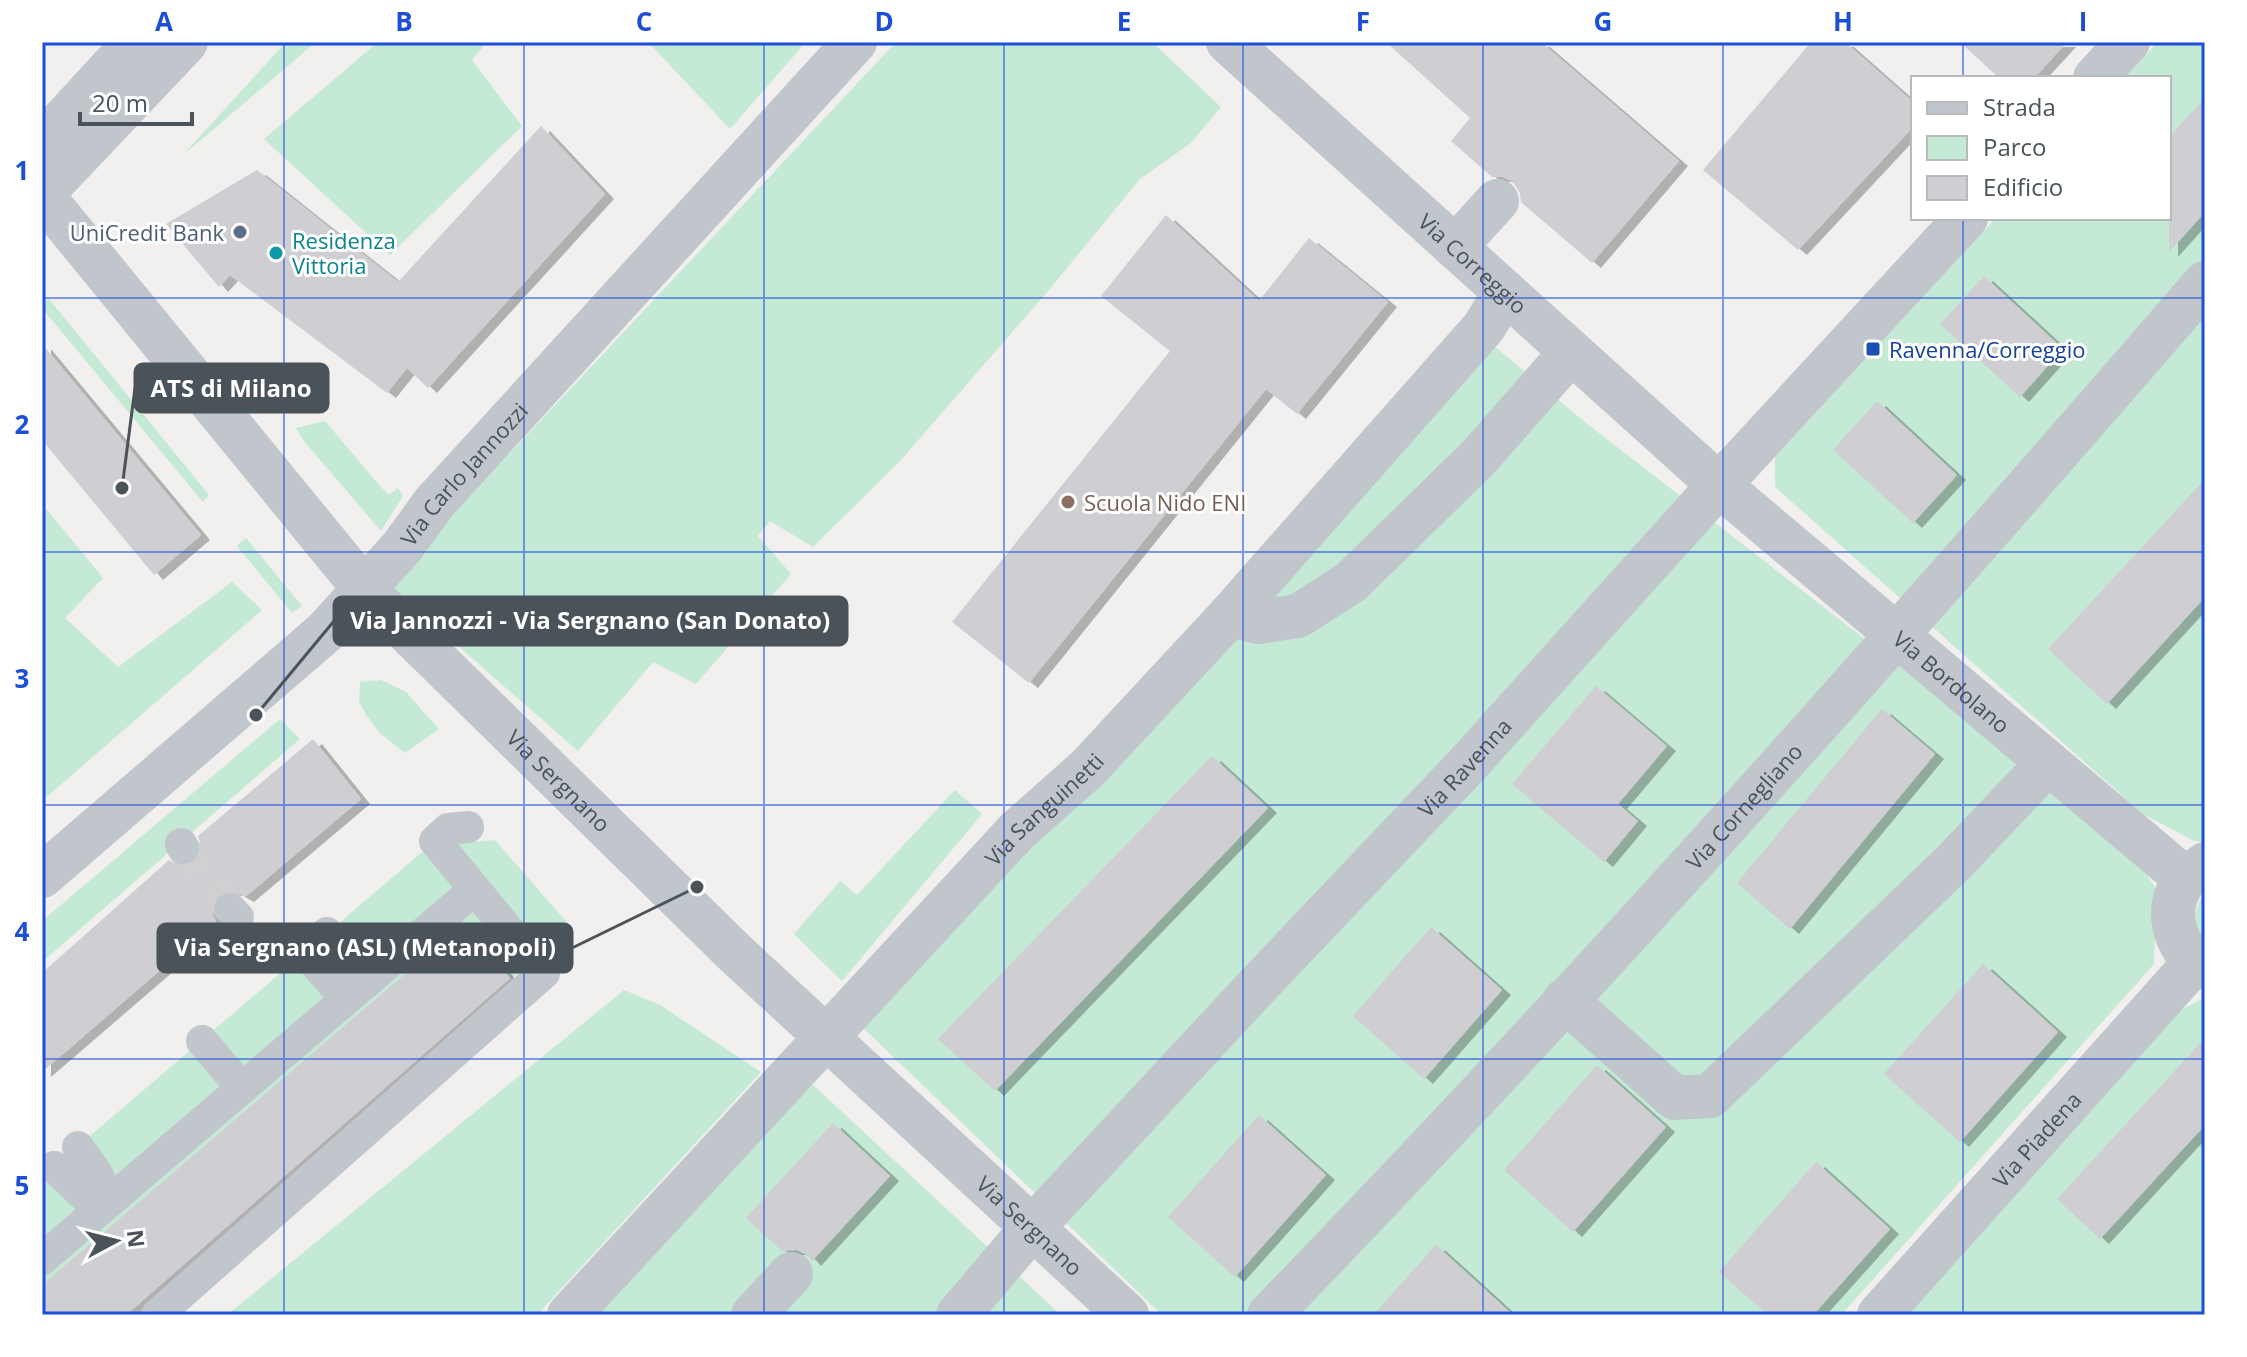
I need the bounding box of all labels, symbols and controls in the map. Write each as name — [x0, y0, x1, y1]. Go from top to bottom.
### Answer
text: A — [155, 3, 173, 39]
text: B — [395, 3, 413, 39]
text: C — [636, 3, 652, 39]
text: D — [874, 3, 894, 39]
text: E — [1117, 3, 1131, 39]
text: F — [1356, 3, 1370, 39]
text: G — [1594, 3, 1612, 39]
text: H — [1833, 3, 1853, 39]
text: I — [2079, 3, 2087, 39]
scale bar — [80, 76, 192, 126]
legend — [1911, 76, 2171, 220]
text: 20 m — [92, 86, 148, 119]
text: Strada — [1983, 90, 2056, 123]
text: Parco — [1983, 130, 2047, 163]
text: 1 — [15, 152, 29, 188]
text: Edificio — [1983, 170, 2063, 203]
street label: Via Correggio — [1412, 206, 1534, 320]
place label: UniCredit Bank — [70, 217, 224, 247]
marker: UniCredit Bank — [231, 223, 249, 241]
place label: Residenza Vittoria — [292, 225, 396, 280]
marker: Residenza Vittoria — [267, 244, 285, 262]
place label: Ravenna/Correggio — [1889, 334, 2086, 364]
marker: Ravenna/Correggio — [1864, 340, 1882, 358]
callout: ATS di Milano — [135, 364, 328, 412]
text: ATS di Milano — [150, 371, 312, 404]
street label: Via Carlo Jannozzi — [393, 396, 534, 552]
text: 2 — [15, 406, 30, 442]
place label: Scuola Nido ENI — [1084, 487, 1246, 517]
marker: Scuola Nido ENI — [1059, 493, 1077, 511]
callout: Via Jannozzi - Via Sergnano (San Donato) — [334, 597, 847, 645]
text: Via Jannozzi - Via Sergnano (San Donato) — [350, 603, 830, 636]
street label: Via Bordolano — [1887, 623, 2017, 739]
text: 3 — [15, 660, 29, 696]
street label: Via Ravenna — [1411, 711, 1518, 823]
street label: Via Sergnano — [500, 723, 617, 838]
street label: Via Cornegliano — [1679, 736, 1809, 876]
street label: Via Sanguinetti — [978, 746, 1110, 872]
text: 4 — [15, 913, 30, 949]
callout: Via Sergnano (ASL) (Metanopoli) — [158, 924, 572, 972]
text: Via Sergnano (ASL) (Metanopoli) — [174, 930, 556, 963]
street label: Via Piadena — [1985, 1085, 2087, 1194]
text: 5 — [15, 1167, 29, 1203]
street label: Via Sergnano — [970, 1169, 1089, 1282]
north arrow — [76, 1201, 156, 1281]
text: N — [121, 1228, 153, 1249]

